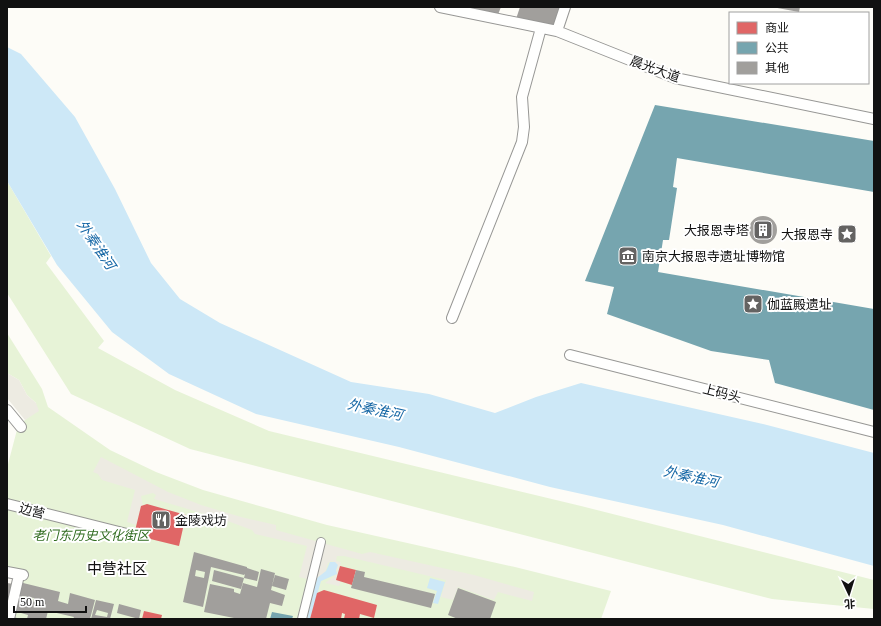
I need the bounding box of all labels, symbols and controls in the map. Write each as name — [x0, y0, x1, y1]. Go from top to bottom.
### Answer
legend — [729, 12, 869, 84]
text: 商业 — [765, 21, 789, 35]
text: 公共 — [765, 41, 789, 55]
street label: 晨光大道 — [628, 53, 682, 85]
text: 其他 — [765, 61, 789, 75]
water label: 外秦淮河 — [74, 218, 120, 275]
building icon: 大报恩寺塔 — [752, 219, 774, 241]
place label: 大报恩寺塔 — [684, 223, 749, 238]
place icon: 大报恩寺 — [836, 223, 858, 245]
place label: 大报恩寺 — [781, 227, 833, 242]
museum icon: 南京大报恩寺遗址博物馆 — [617, 245, 639, 267]
place label: 南京大报恩寺遗址博物馆 — [642, 249, 785, 264]
place icon: 伽蓝殿遗址 — [742, 293, 764, 315]
place label: 伽蓝殿遗址 — [767, 297, 832, 312]
street label: 上码头 — [701, 381, 743, 405]
water label: 外秦淮河 — [346, 397, 407, 424]
water label: 外秦淮河 — [662, 464, 723, 491]
street label: 边营 — [17, 500, 47, 522]
restaurant icon: 金陵戏坊 — [150, 509, 172, 531]
place label: 金陵戏坊 — [175, 513, 227, 528]
park label: 老门东历史文化街区 — [32, 528, 151, 543]
district label: 中营社区 — [87, 561, 147, 577]
north arrow — [829, 574, 869, 614]
scale bar — [14, 588, 86, 614]
text: 50 m — [20, 595, 45, 609]
text: 北 — [844, 598, 856, 610]

